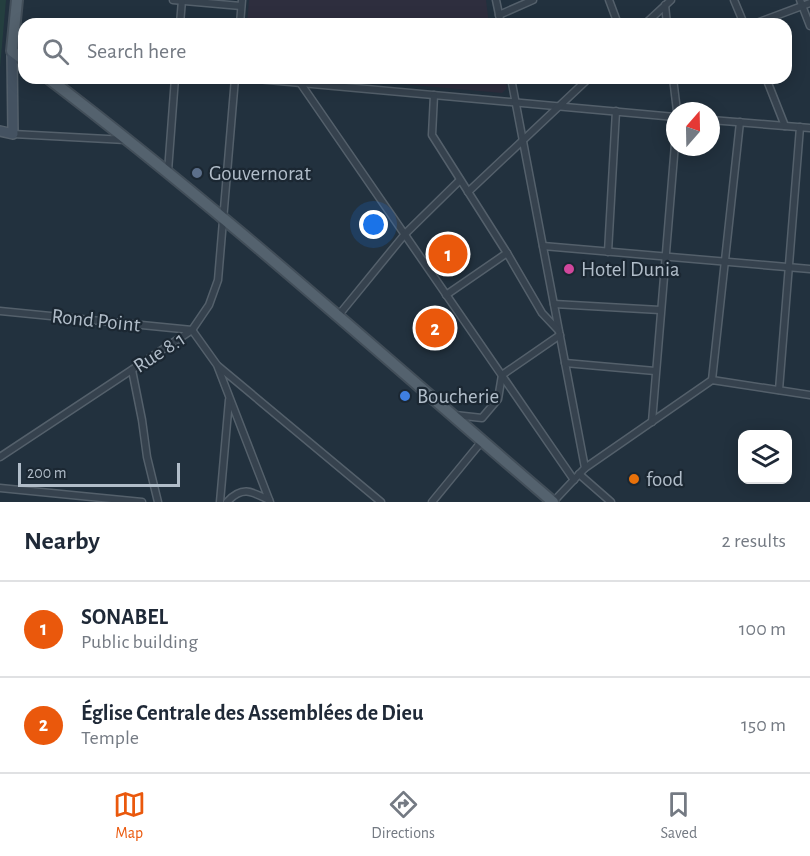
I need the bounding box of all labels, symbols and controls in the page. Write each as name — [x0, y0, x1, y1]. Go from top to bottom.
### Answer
search box — [18, 18, 792, 84]
icon: search — [39, 35, 72, 68]
text: Search here — [87, 40, 186, 62]
north arrow — [666, 102, 720, 156]
place label: Gouvernorat — [209, 163, 311, 184]
marker: Gouvernorat — [190, 166, 204, 180]
your location — [359, 210, 388, 239]
pin: 1 — [428, 232, 468, 276]
place label: Hotel Dunia — [581, 259, 680, 280]
marker: Hotel Dunia — [562, 262, 576, 276]
street label: Rond Point — [51, 305, 142, 336]
pin: 2 — [416, 306, 454, 350]
street label: Rue 8.1 — [130, 328, 189, 377]
place label: Boucherie — [417, 386, 499, 407]
marker: Boucherie — [398, 389, 412, 403]
map controls — [738, 430, 792, 484]
button: layers — [738, 430, 792, 484]
scale bar — [18, 460, 180, 487]
text: 200 m — [27, 465, 67, 481]
place label: food — [646, 469, 684, 490]
marker: food — [627, 472, 641, 486]
text: Nearby — [24, 528, 100, 554]
text: 2 results — [722, 531, 786, 551]
text: SONABEL — [81, 606, 168, 628]
text: 1 — [40, 619, 47, 639]
text: 100 m — [739, 619, 786, 639]
text: Public building — [81, 632, 198, 652]
text: Église Centrale des Assemblées de Dieu — [81, 702, 423, 724]
text: 2 — [39, 715, 48, 735]
text: 150 m — [741, 715, 786, 735]
text: Temple — [81, 728, 139, 748]
tab: Map — [113, 788, 146, 843]
tab: Directions — [371, 788, 435, 843]
tab: Saved — [661, 788, 697, 843]

